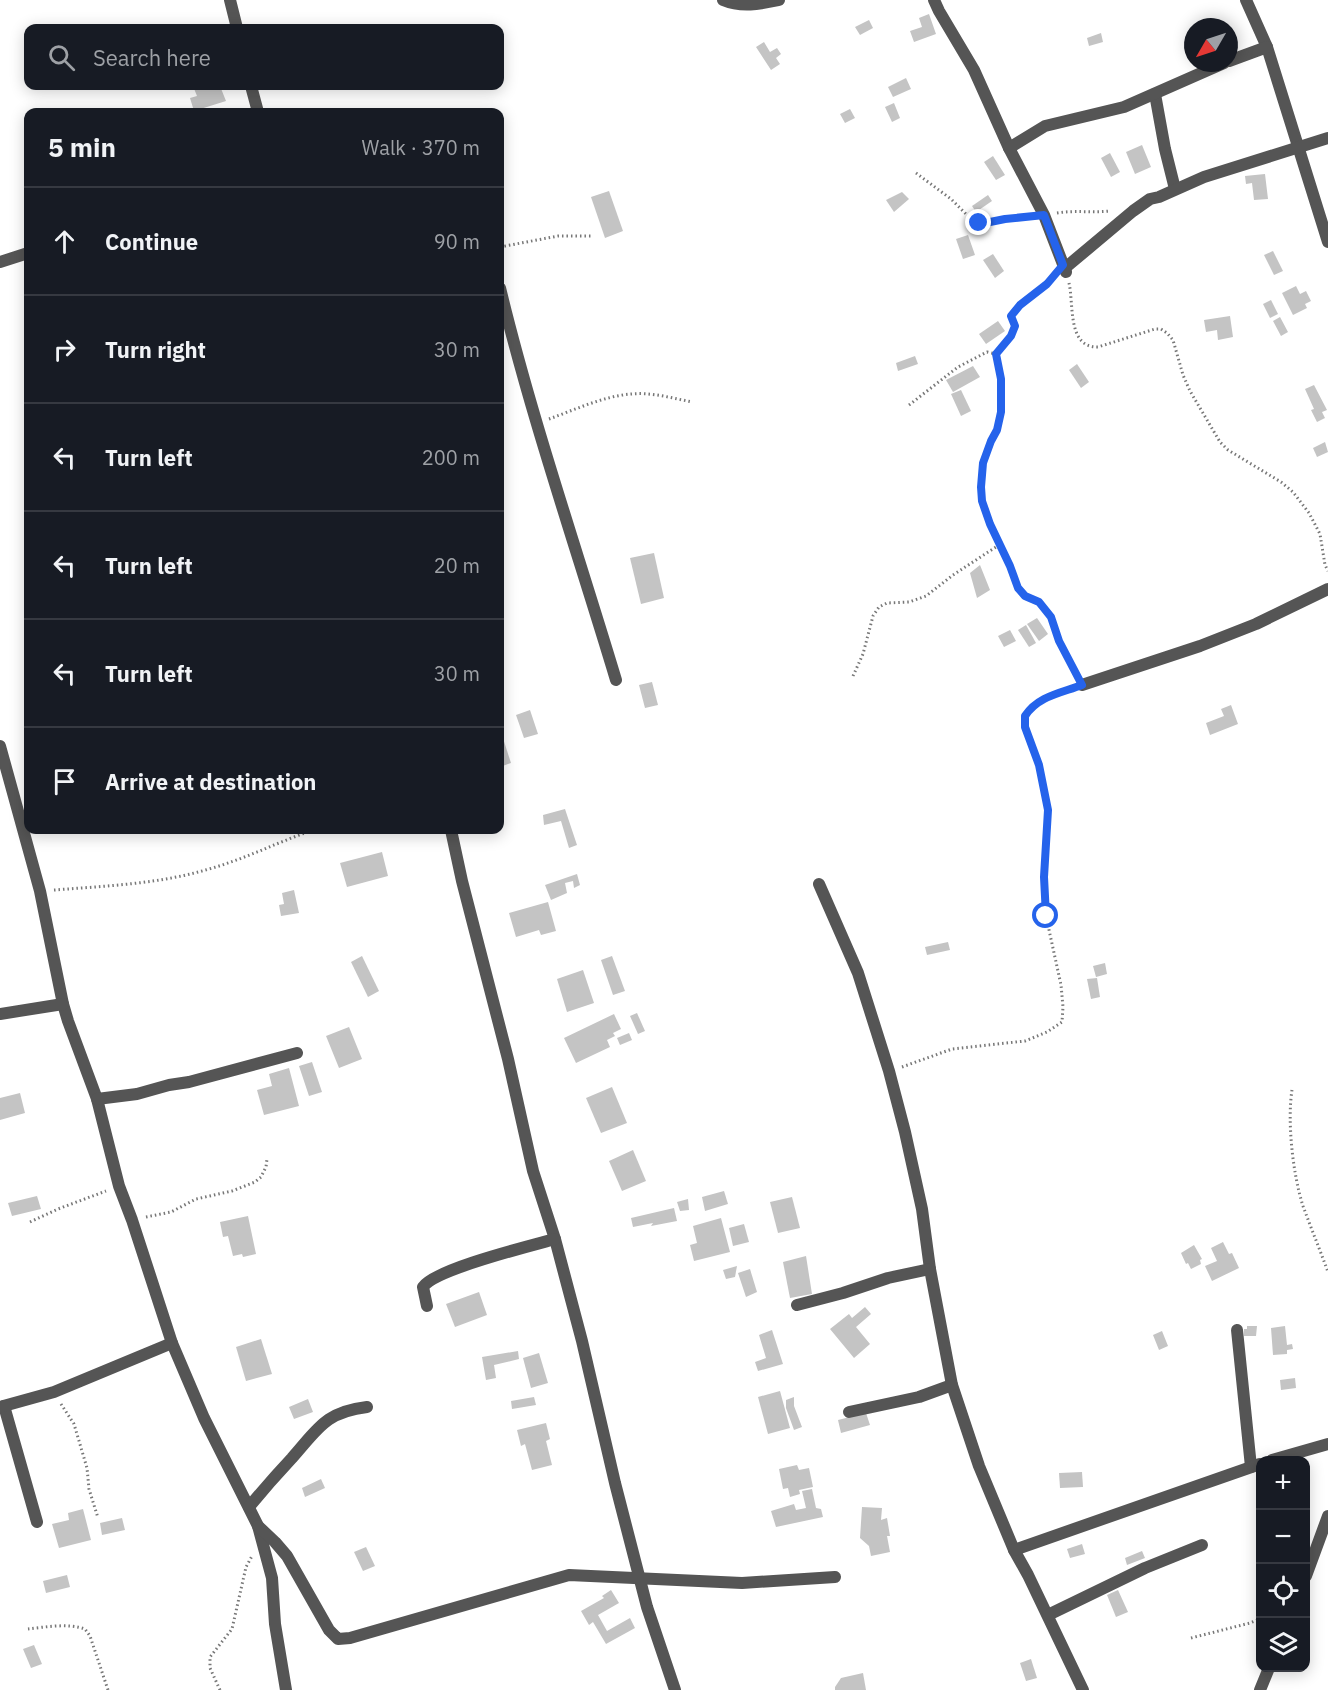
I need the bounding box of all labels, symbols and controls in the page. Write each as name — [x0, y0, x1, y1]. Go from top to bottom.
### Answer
north arrow — [1184, 18, 1238, 72]
search box — [24, 24, 504, 90]
icon: search — [45, 41, 78, 74]
text: Search here — [93, 43, 211, 72]
text: 5 min — [48, 130, 116, 164]
text: Walk · 370 m — [362, 134, 480, 161]
route end — [965, 209, 991, 235]
icon: ahead — [48, 225, 81, 258]
text: Continue — [105, 227, 198, 256]
text: 90 m — [434, 228, 480, 255]
icon: right — [48, 333, 81, 366]
text: Turn right — [105, 335, 206, 364]
text: 30 m — [434, 336, 480, 363]
icon: left — [48, 441, 81, 474]
text: Turn left — [105, 443, 193, 472]
text: 200 m — [422, 444, 480, 471]
icon: left — [48, 549, 81, 582]
text: Turn left — [105, 551, 193, 580]
text: 20 m — [434, 552, 480, 579]
icon: left — [48, 657, 81, 690]
text: Turn left — [105, 659, 193, 688]
text: 30 m — [434, 660, 480, 687]
icon: arrive — [48, 765, 81, 798]
text: Arrive at destination — [105, 767, 316, 796]
route start — [1032, 902, 1058, 928]
map controls — [1256, 1456, 1310, 1672]
button: + — [1256, 1456, 1310, 1510]
button: − — [1256, 1510, 1310, 1564]
button: locate — [1256, 1564, 1310, 1618]
button: layers — [1256, 1618, 1310, 1672]

